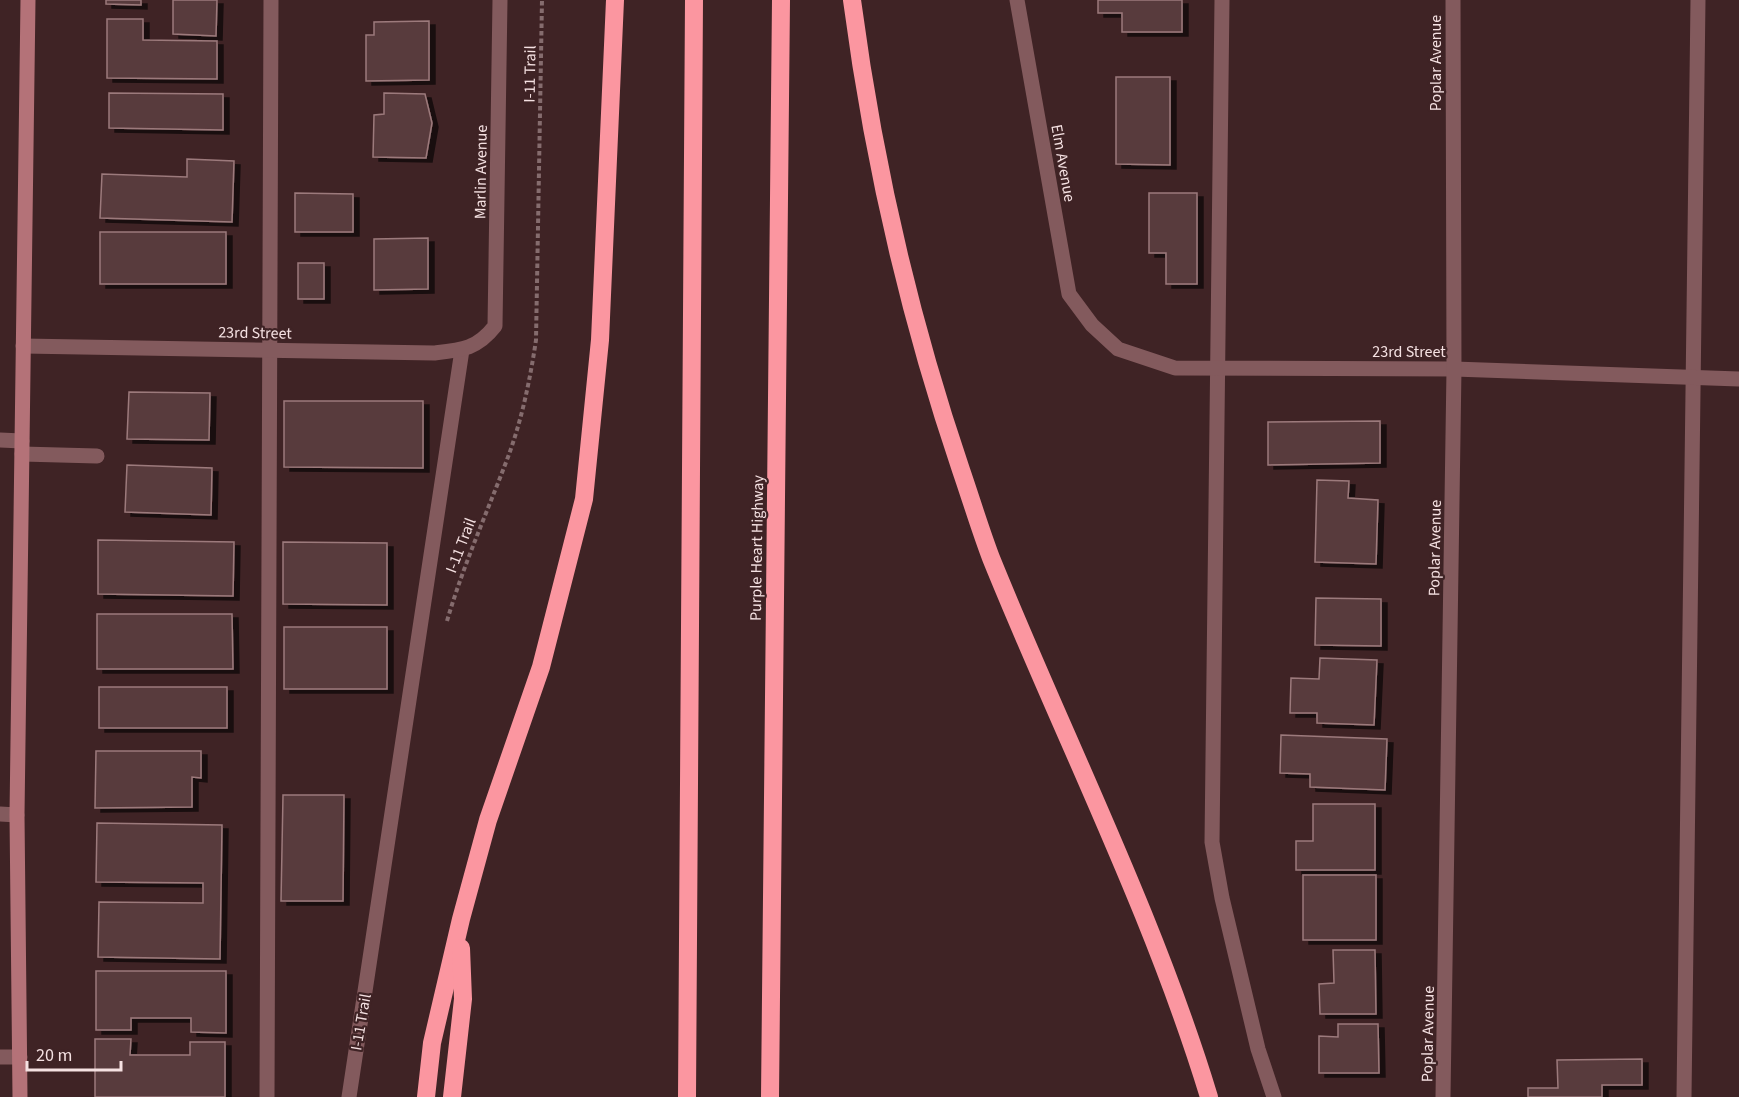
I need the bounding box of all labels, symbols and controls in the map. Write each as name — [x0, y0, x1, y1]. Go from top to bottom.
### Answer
street label: Poplar Avenue — [1425, 15, 1447, 111]
street label: I-11 Trail — [519, 45, 541, 103]
street label: Elm Avenue — [1045, 123, 1081, 204]
street label: Marlin Avenue — [469, 125, 493, 219]
street label: 23rd Street — [218, 321, 292, 345]
street label: 23rd Street — [1372, 341, 1446, 363]
street label: Purple Heart Highway — [745, 474, 769, 621]
street label: Poplar Avenue — [1423, 500, 1447, 596]
street label: I-11 Trail — [440, 515, 481, 576]
street label: Poplar Avenue — [1416, 986, 1440, 1082]
street label: I-11 Trail — [345, 992, 377, 1052]
scale bar — [27, 1034, 122, 1072]
text: 20 m — [36, 1043, 72, 1068]

